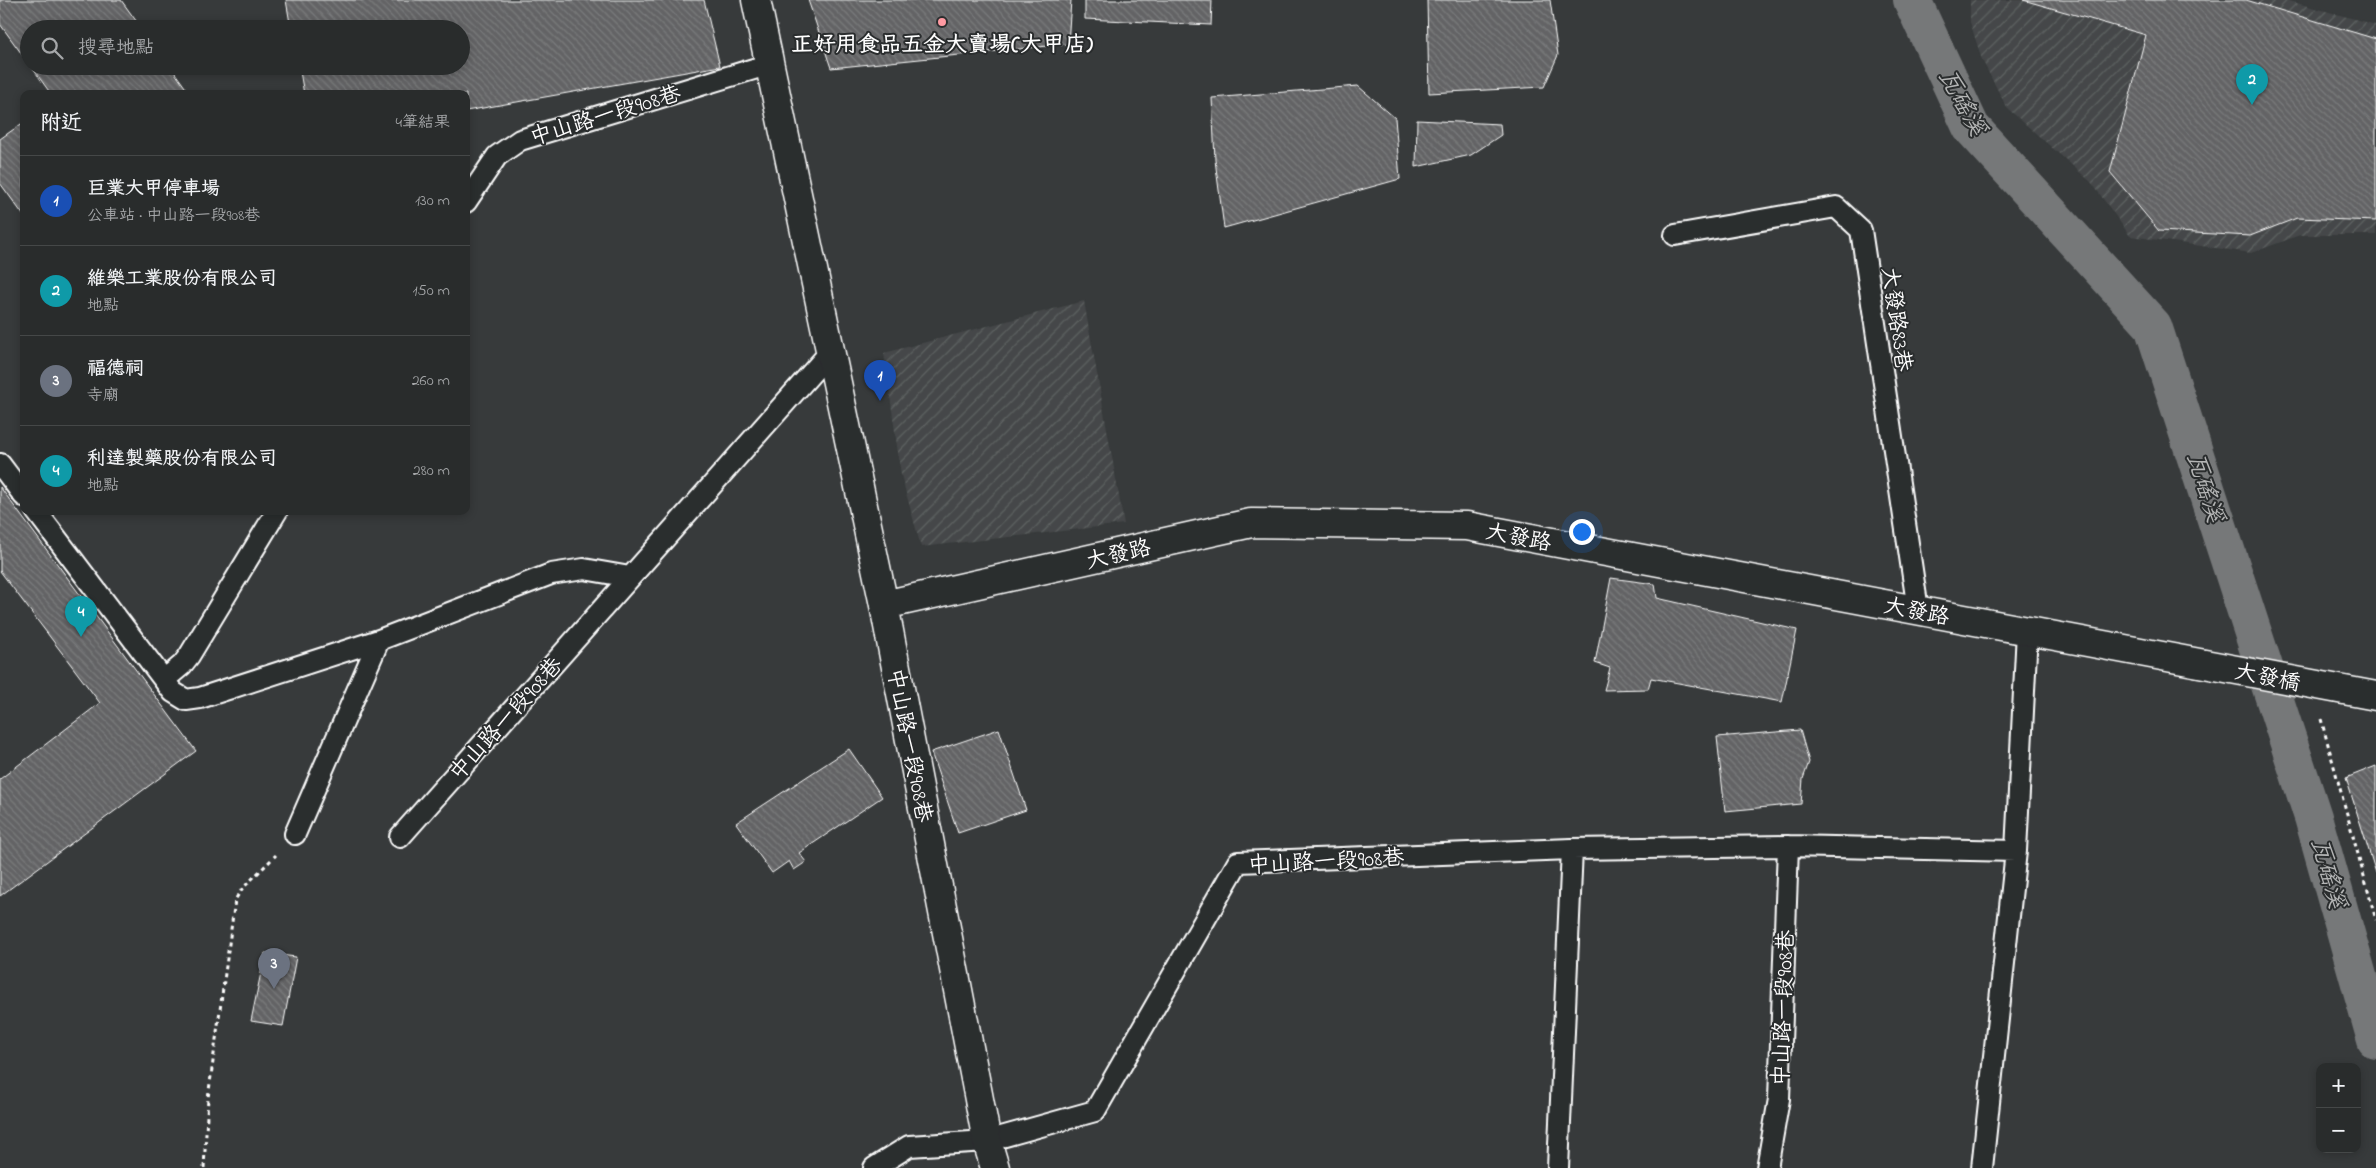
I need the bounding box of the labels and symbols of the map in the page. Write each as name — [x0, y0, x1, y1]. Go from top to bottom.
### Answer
marker: 正好用食品五金大賣場(大甲店) — [936, 16, 948, 28]
place label: 正好用食品五金大賣場(大甲店) — [791, 30, 1093, 62]
water label: 瓦磘溪 — [1928, 63, 1995, 145]
pin: 2 — [2236, 64, 2268, 105]
street label: 中山路一段908巷 — [526, 79, 685, 155]
street label: 大發路83巷 — [1872, 265, 1918, 374]
pin: 1 — [864, 360, 896, 401]
water label: 瓦磘溪 — [2176, 448, 2232, 529]
street label: 大發路 — [1483, 517, 1554, 561]
your location — [1569, 519, 1595, 545]
street label: 大發路 — [1083, 533, 1154, 579]
street label: 大發路 — [1881, 591, 1952, 635]
pin: 4 — [65, 596, 97, 637]
street label: 中山路一段908巷 — [443, 651, 571, 789]
street label: 大發橋 — [2232, 657, 2303, 701]
street label: 中山路一段908巷 — [877, 666, 939, 825]
water label: 瓦磘溪 — [2300, 834, 2354, 915]
street label: 中山路一段908巷 — [1247, 843, 1405, 883]
street label: 中山路一段908巷 — [1766, 929, 1804, 1087]
pin: 3 — [258, 948, 290, 989]

